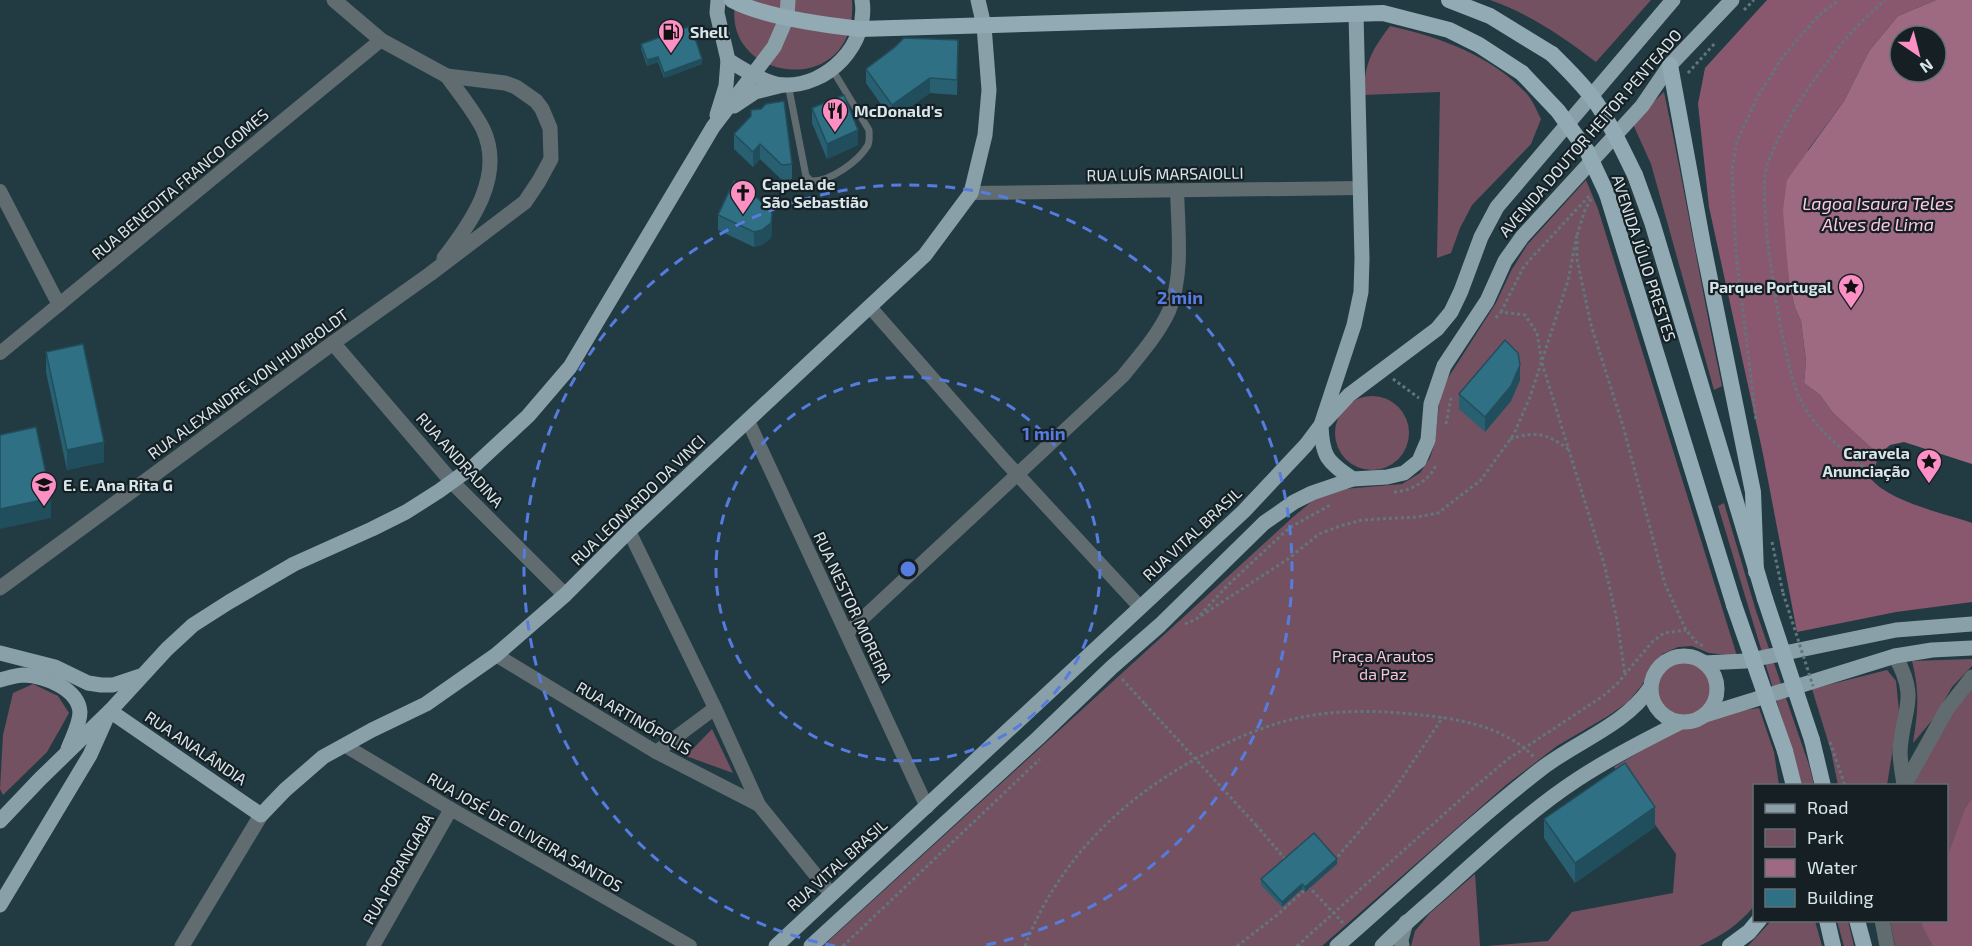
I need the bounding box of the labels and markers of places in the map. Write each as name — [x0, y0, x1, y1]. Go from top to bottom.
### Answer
fuel station icon: Shell — [656, 17, 686, 55]
place label: Shell — [690, 22, 729, 41]
restaurant icon: McDonald's — [820, 96, 850, 134]
place label: McDonald's — [854, 101, 943, 120]
place label: Capela de São Sebastião — [762, 174, 868, 211]
church icon: Capela de São Sebastião — [728, 178, 758, 216]
place icon: Parque Portugal — [1836, 272, 1866, 310]
place label: Parque Portugal — [1709, 277, 1833, 296]
place label: Caravela Anunciação — [1822, 443, 1910, 482]
place icon: Caravela Anunciação — [1914, 447, 1944, 485]
school or university icon: E. E. Ana Rita G — [29, 470, 59, 508]
place label: E. E. Ana Rita G — [63, 475, 173, 494]
centre of rings — [898, 559, 918, 579]

